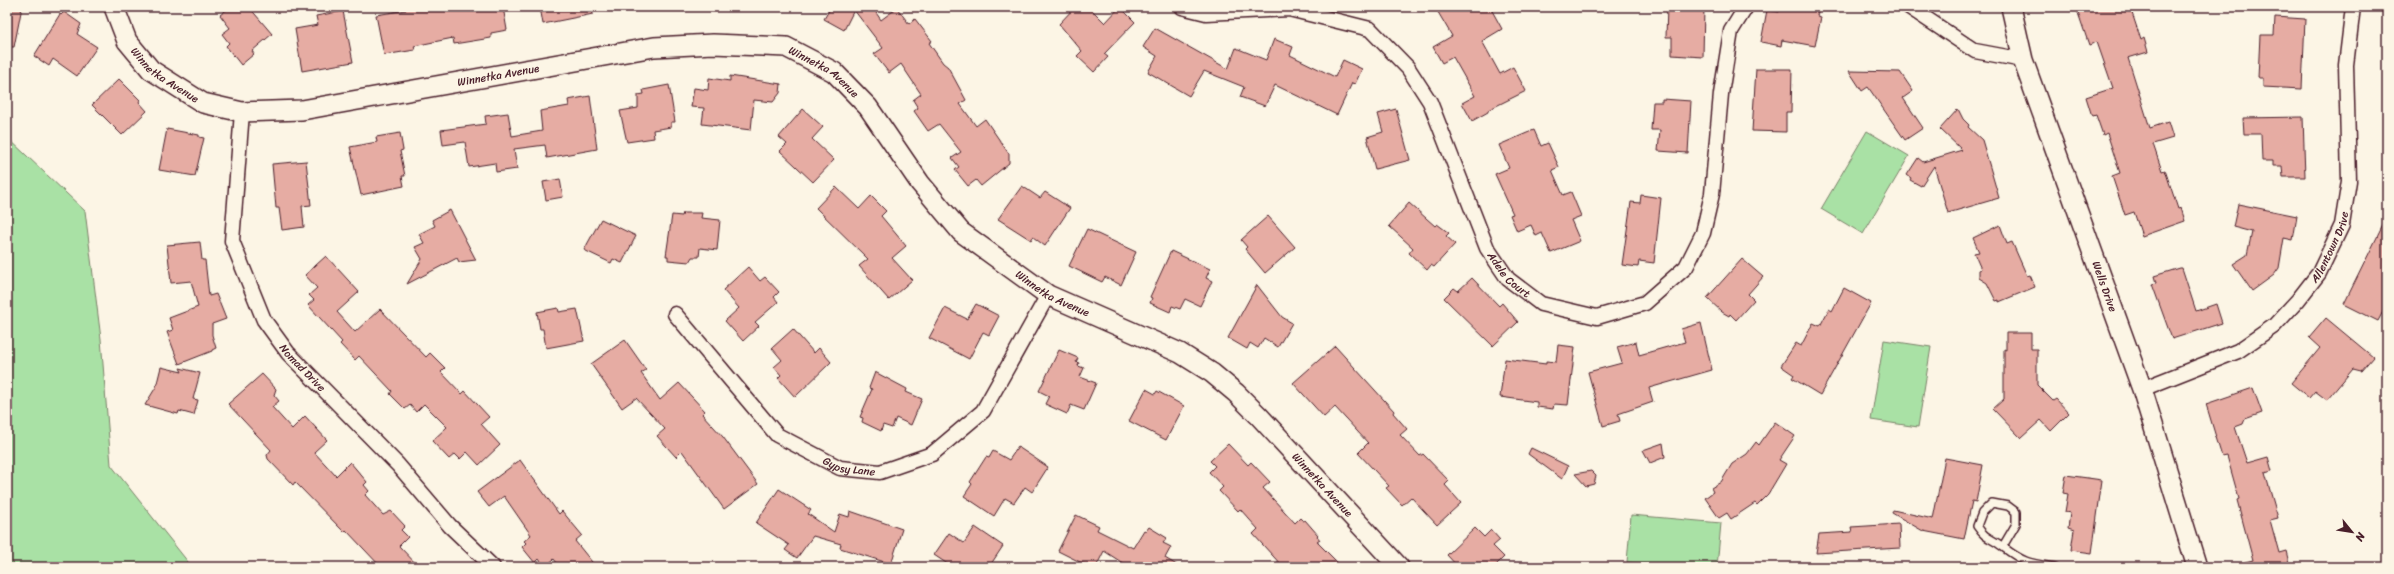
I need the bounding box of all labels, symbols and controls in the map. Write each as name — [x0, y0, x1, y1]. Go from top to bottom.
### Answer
street label: Winnetka Avenue — [785, 40, 864, 103]
street label: Winnetka Avenue — [126, 43, 203, 108]
street label: Winnetka Avenue — [456, 58, 541, 92]
street label: Allentown Drive — [2305, 210, 2354, 288]
street label: Adele Court — [1482, 247, 1535, 303]
street label: Wells Drive — [2087, 258, 2123, 315]
street label: Winnetka Avenue — [1011, 265, 1093, 322]
street label: Nomad Drive — [275, 339, 331, 396]
street label: Winnetka Avenue — [1287, 448, 1358, 522]
street label: Gypsy Lane — [819, 451, 877, 481]
north arrow — [2332, 512, 2372, 552]
text: N — [2350, 528, 2371, 545]

